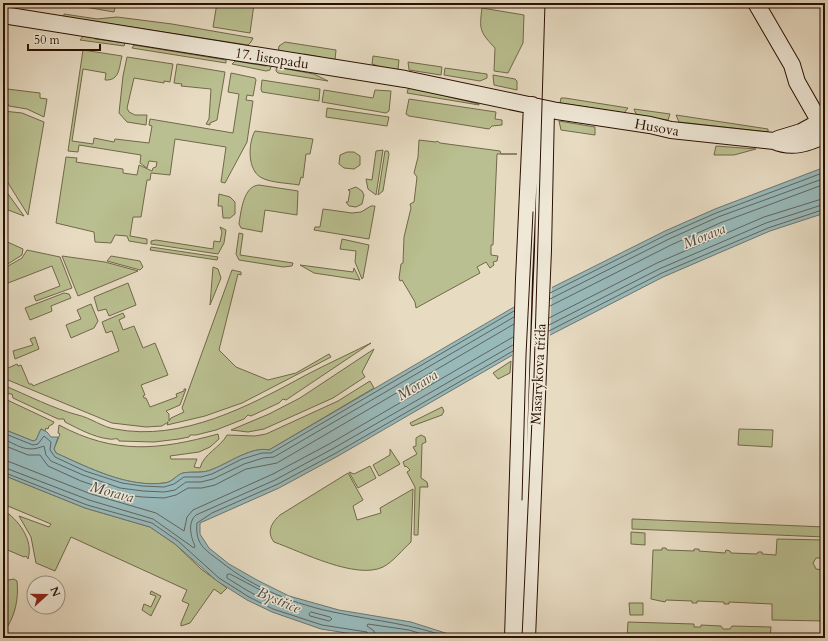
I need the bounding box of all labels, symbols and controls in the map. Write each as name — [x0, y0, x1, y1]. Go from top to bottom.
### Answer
scale bar — [28, 26, 100, 52]
text: 50 m — [34, 32, 61, 48]
street label: 17. listopadu — [234, 43, 310, 74]
street label: Husova — [633, 114, 681, 141]
water label: Morava — [680, 218, 729, 254]
street label: Masarykova třída — [526, 323, 551, 425]
water label: Morava — [393, 365, 441, 405]
water label: Morava — [88, 477, 136, 508]
north arrow — [26, 575, 66, 615]
water label: Bystřice — [254, 582, 304, 618]
text: N — [46, 584, 64, 599]

